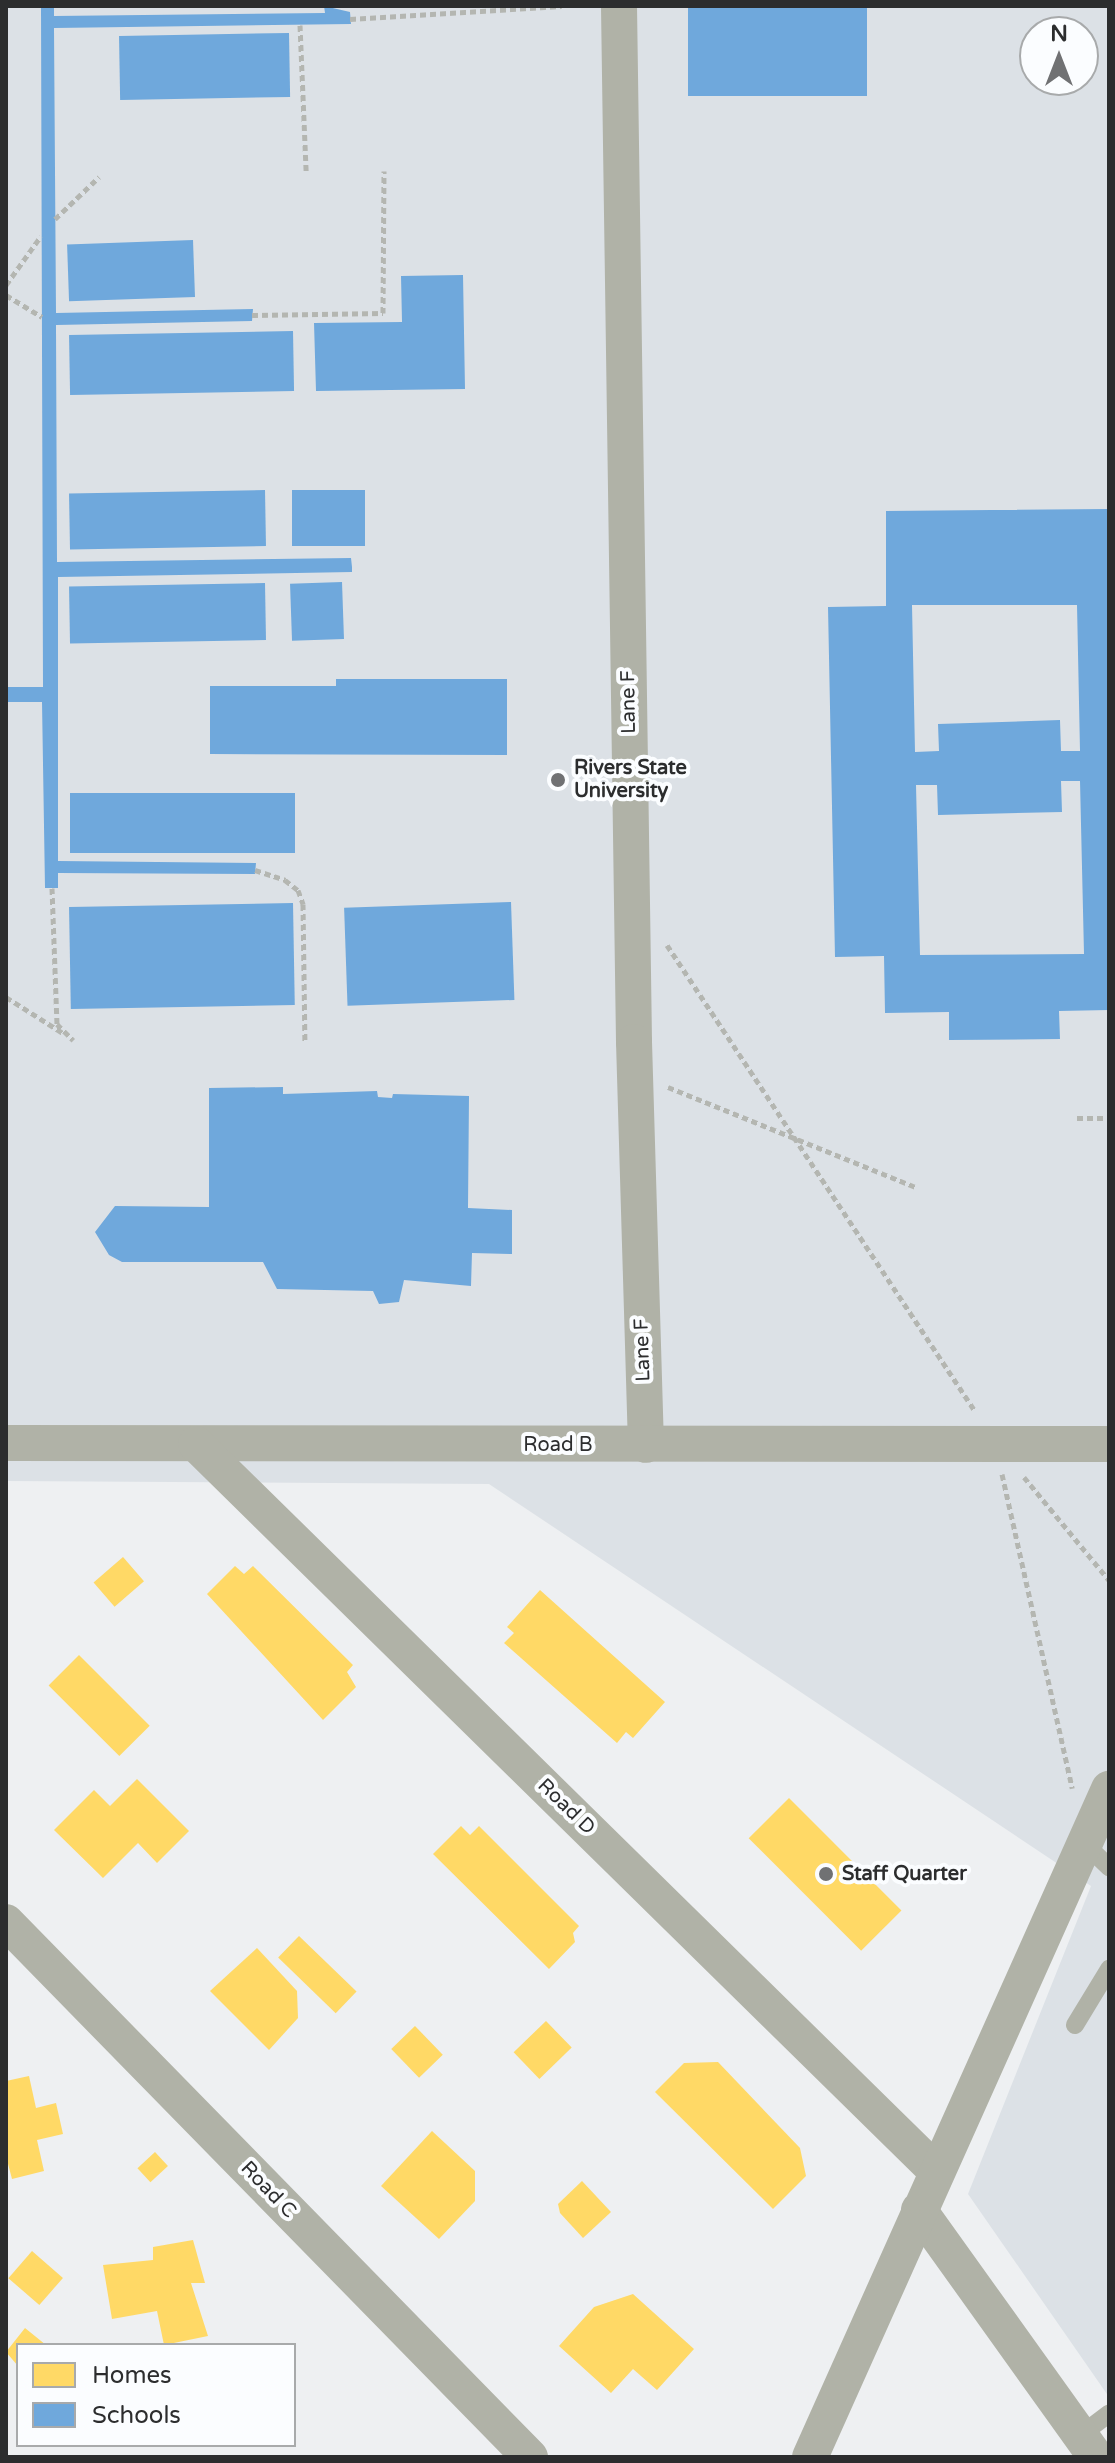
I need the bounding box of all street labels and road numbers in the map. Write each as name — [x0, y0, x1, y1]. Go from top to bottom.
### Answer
street label: Lane F — [616, 670, 642, 734]
street label: Lane F — [630, 1318, 656, 1382]
street label: Road B — [523, 1433, 593, 1457]
street label: Road D — [532, 1774, 600, 1840]
street label: Road C — [235, 2157, 301, 2223]

